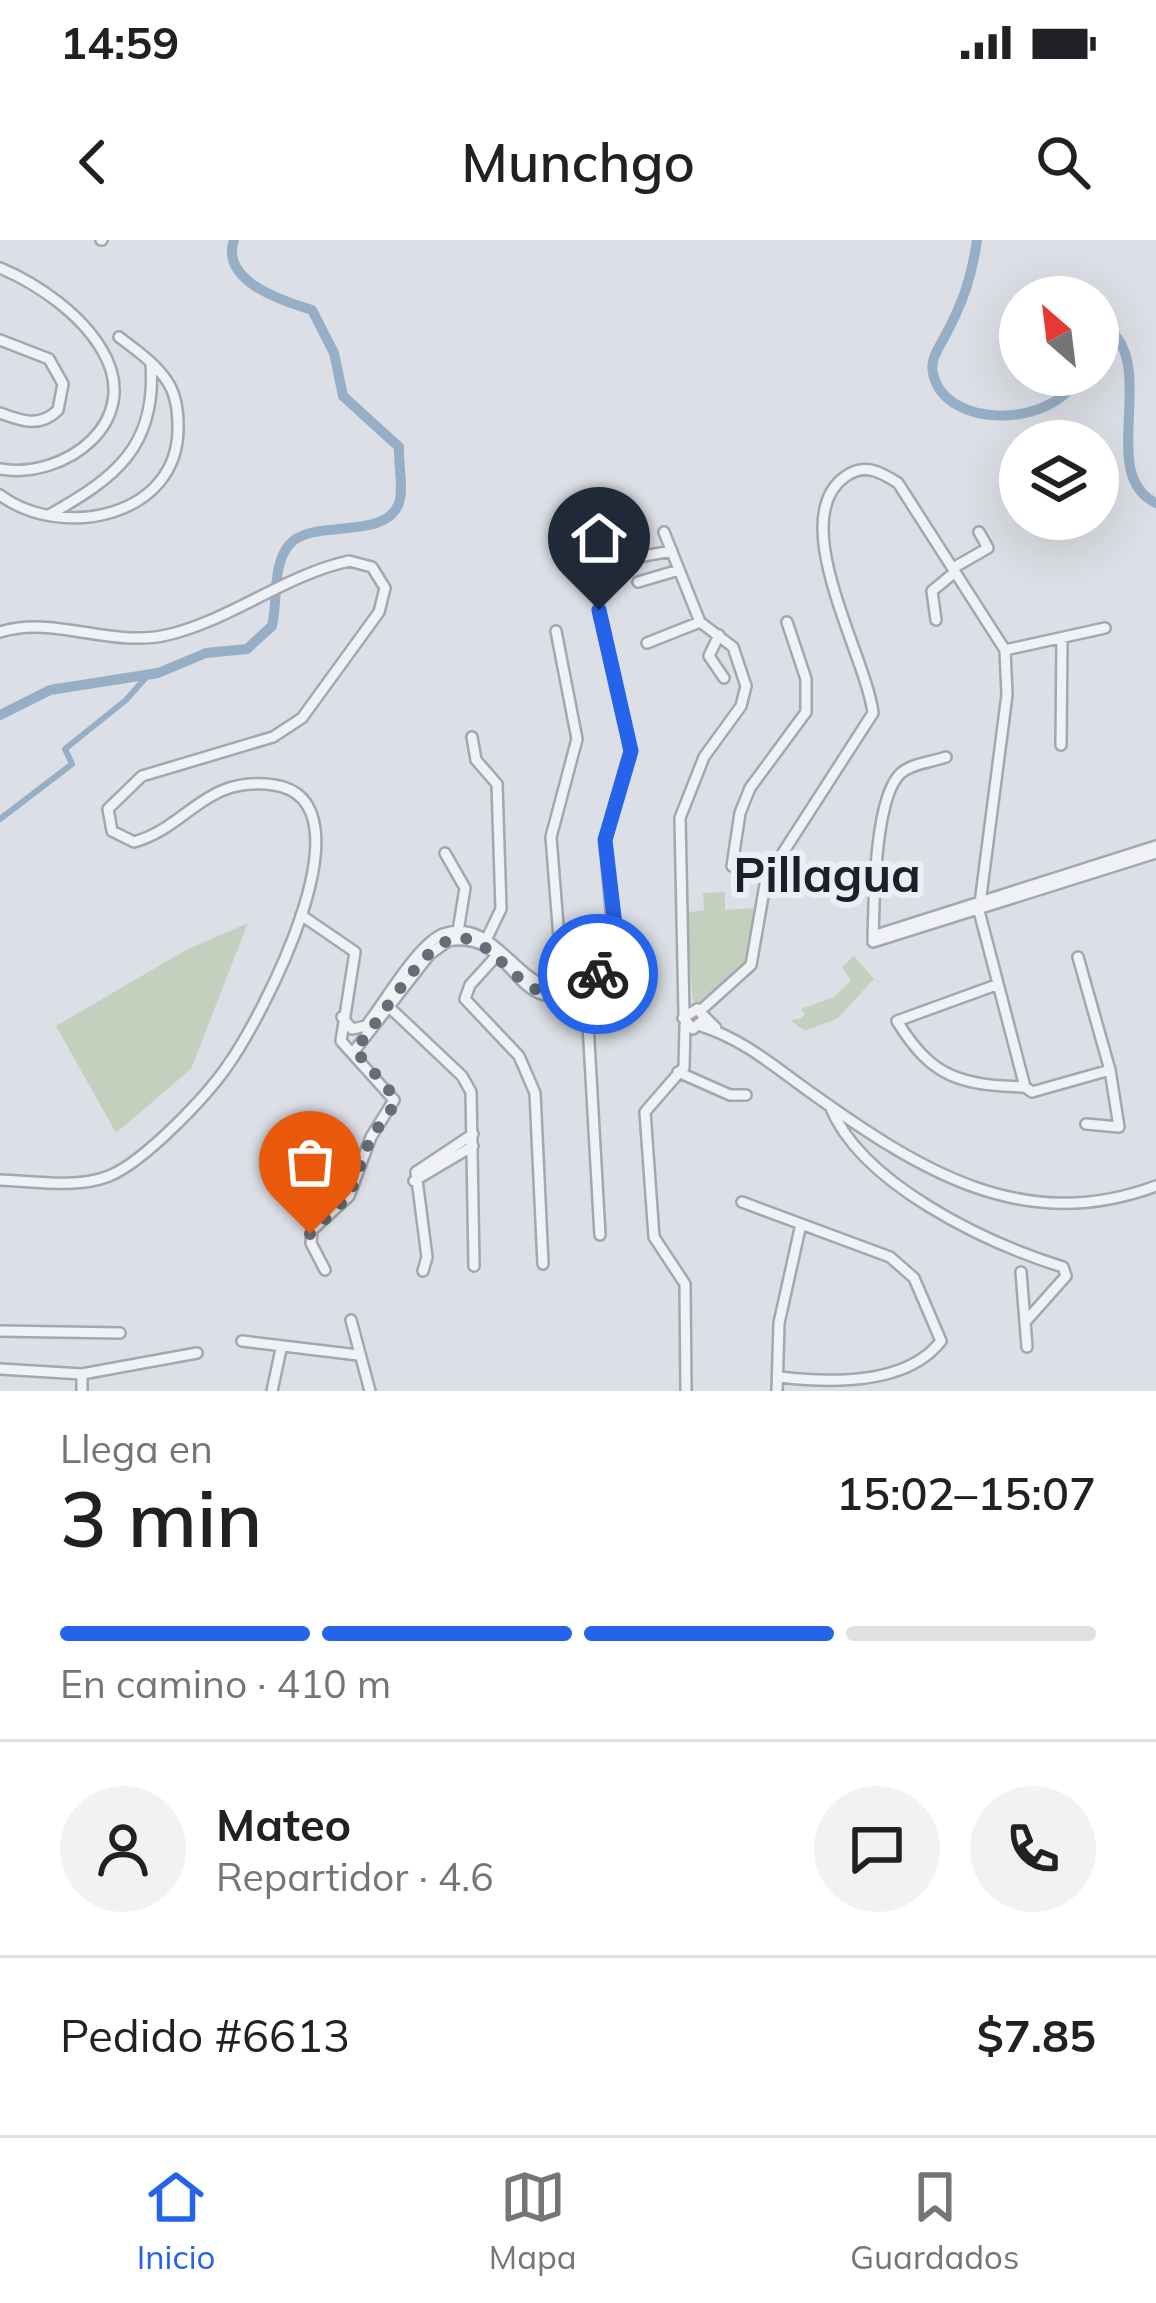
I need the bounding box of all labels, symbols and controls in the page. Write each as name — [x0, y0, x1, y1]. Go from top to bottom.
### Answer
text: 14:59 — [60, 14, 179, 70]
text: Munchgo — [461, 128, 695, 196]
icon: back — [60, 129, 126, 195]
icon: search — [1030, 129, 1096, 195]
north arrow — [999, 276, 1119, 396]
map controls — [999, 276, 1119, 540]
button: layers — [999, 420, 1119, 540]
pin — [548, 487, 650, 610]
icon: home — [566, 505, 632, 571]
district label: Pillagua — [733, 844, 921, 904]
courier — [538, 914, 658, 1034]
icon: bike — [565, 941, 631, 1007]
pin — [259, 1111, 361, 1234]
icon: bag — [277, 1129, 343, 1195]
text: Llega en — [60, 1424, 213, 1473]
text: 15:02–15:07 — [836, 1465, 1096, 1521]
text: 3 min — [60, 1469, 263, 1567]
text: En camino · 410 m — [60, 1659, 391, 1708]
button: person — [60, 1786, 186, 1912]
button: chat — [814, 1786, 940, 1912]
button: phone — [970, 1786, 1096, 1912]
text: Mateo — [216, 1796, 351, 1852]
text: Repartidor · 4.6 — [216, 1852, 494, 1901]
text: Pedido #6613 — [60, 2007, 350, 2063]
text: $7.85 — [977, 2007, 1096, 2063]
tab: Inicio — [137, 2164, 215, 2277]
tab: Mapa — [489, 2164, 577, 2277]
tab: Guardados — [850, 2164, 1019, 2277]

